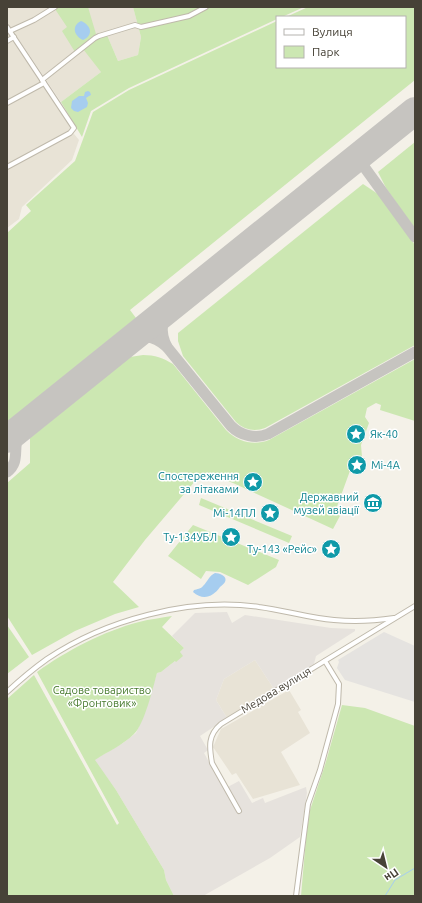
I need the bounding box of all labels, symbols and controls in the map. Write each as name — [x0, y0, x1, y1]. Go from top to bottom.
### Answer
legend — [276, 16, 406, 68]
text: Вулиця — [312, 25, 353, 38]
text: Парк — [312, 45, 340, 58]
place icon: Як-40 — [345, 423, 367, 445]
place label: Як-40 — [370, 428, 398, 440]
place icon: Мі-4А — [346, 454, 368, 476]
place label: Мі-4А — [371, 459, 401, 471]
place label: Спостереження за літаками — [158, 470, 239, 495]
place icon: Спостереження за літаками — [242, 471, 264, 493]
place label: Державний музей авіації — [294, 491, 359, 516]
museum icon: Державний музей авіації — [362, 492, 384, 514]
place icon: Мі-14ПЛ — [259, 502, 281, 524]
place label: Мі-14ПЛ — [213, 507, 256, 519]
place icon: Ту-134УБЛ — [220, 526, 242, 548]
place label: Ту-134УБЛ — [163, 531, 217, 543]
place icon: Ту-143 «Рейс» — [320, 538, 342, 560]
place label: Ту-143 «Рейс» — [247, 543, 317, 555]
street label: Медова вулиця — [239, 664, 313, 716]
park label: Садове товариство «Фронтовик» — [53, 684, 151, 709]
north arrow — [366, 847, 406, 887]
text: Пн — [382, 866, 401, 884]

